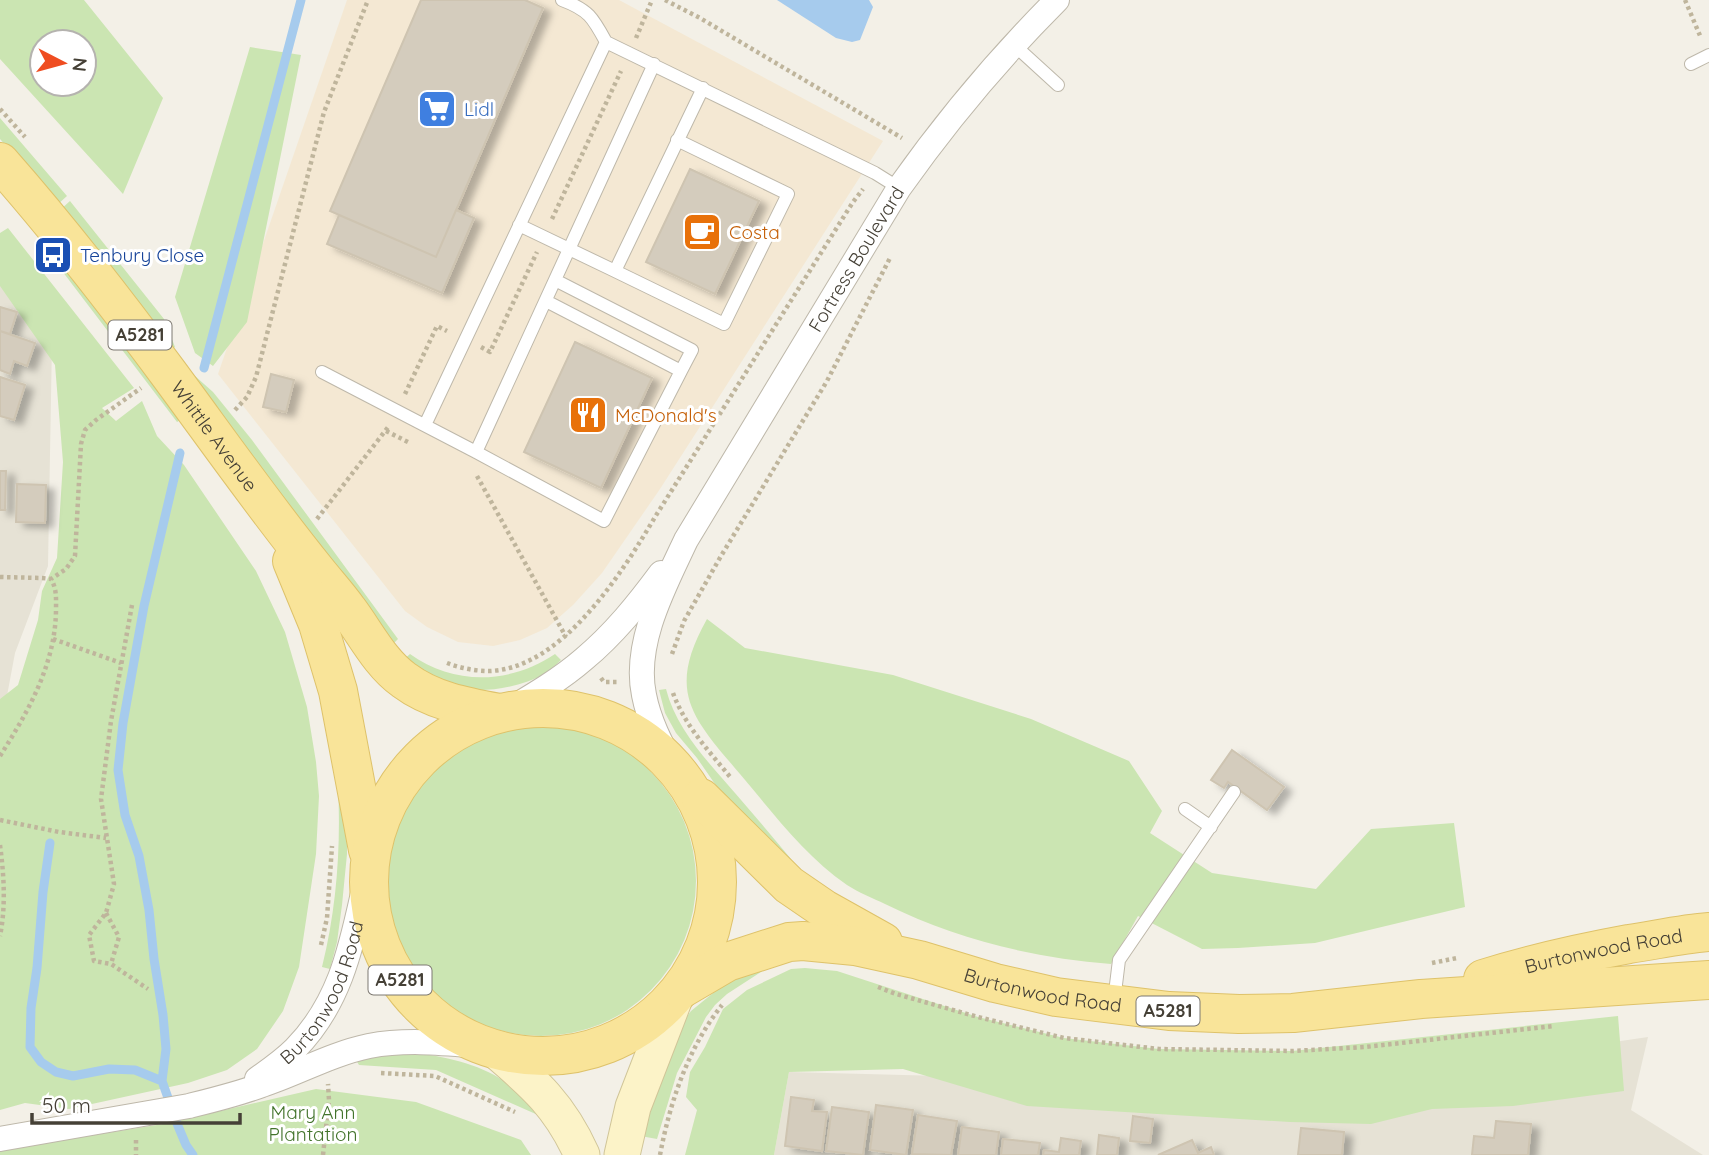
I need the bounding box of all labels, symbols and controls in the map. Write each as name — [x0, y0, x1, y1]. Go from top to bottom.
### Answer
north arrow — [28, 28, 98, 98]
text: N — [67, 57, 93, 73]
supermarket icon: Lidl — [416, 88, 458, 130]
place label: Lidl — [464, 97, 494, 121]
street label: Fortress Boulevard — [803, 182, 909, 336]
cafe icon: Costa — [681, 211, 723, 253]
place label: Costa — [729, 220, 780, 244]
bus stop icon: Tenbury Close — [32, 234, 74, 276]
place label: Tenbury Close — [80, 243, 204, 267]
road number: A5281 — [108, 320, 172, 349]
street label: Whittle Avenue — [166, 376, 263, 496]
restaurant icon: McDonald's — [567, 394, 609, 436]
place label: McDonald's — [615, 403, 717, 427]
street label: Burtonwood Road — [275, 919, 368, 1069]
street label: Burtonwood Road — [1522, 923, 1684, 978]
street label: Burtonwood Road — [961, 962, 1123, 1017]
road number: A5281 — [368, 965, 432, 995]
road number: A5281 — [1136, 996, 1200, 1026]
scale bar — [32, 1082, 240, 1126]
text: 50 m — [42, 1092, 91, 1118]
park label: Mary Ann Plantation — [268, 1100, 358, 1146]

